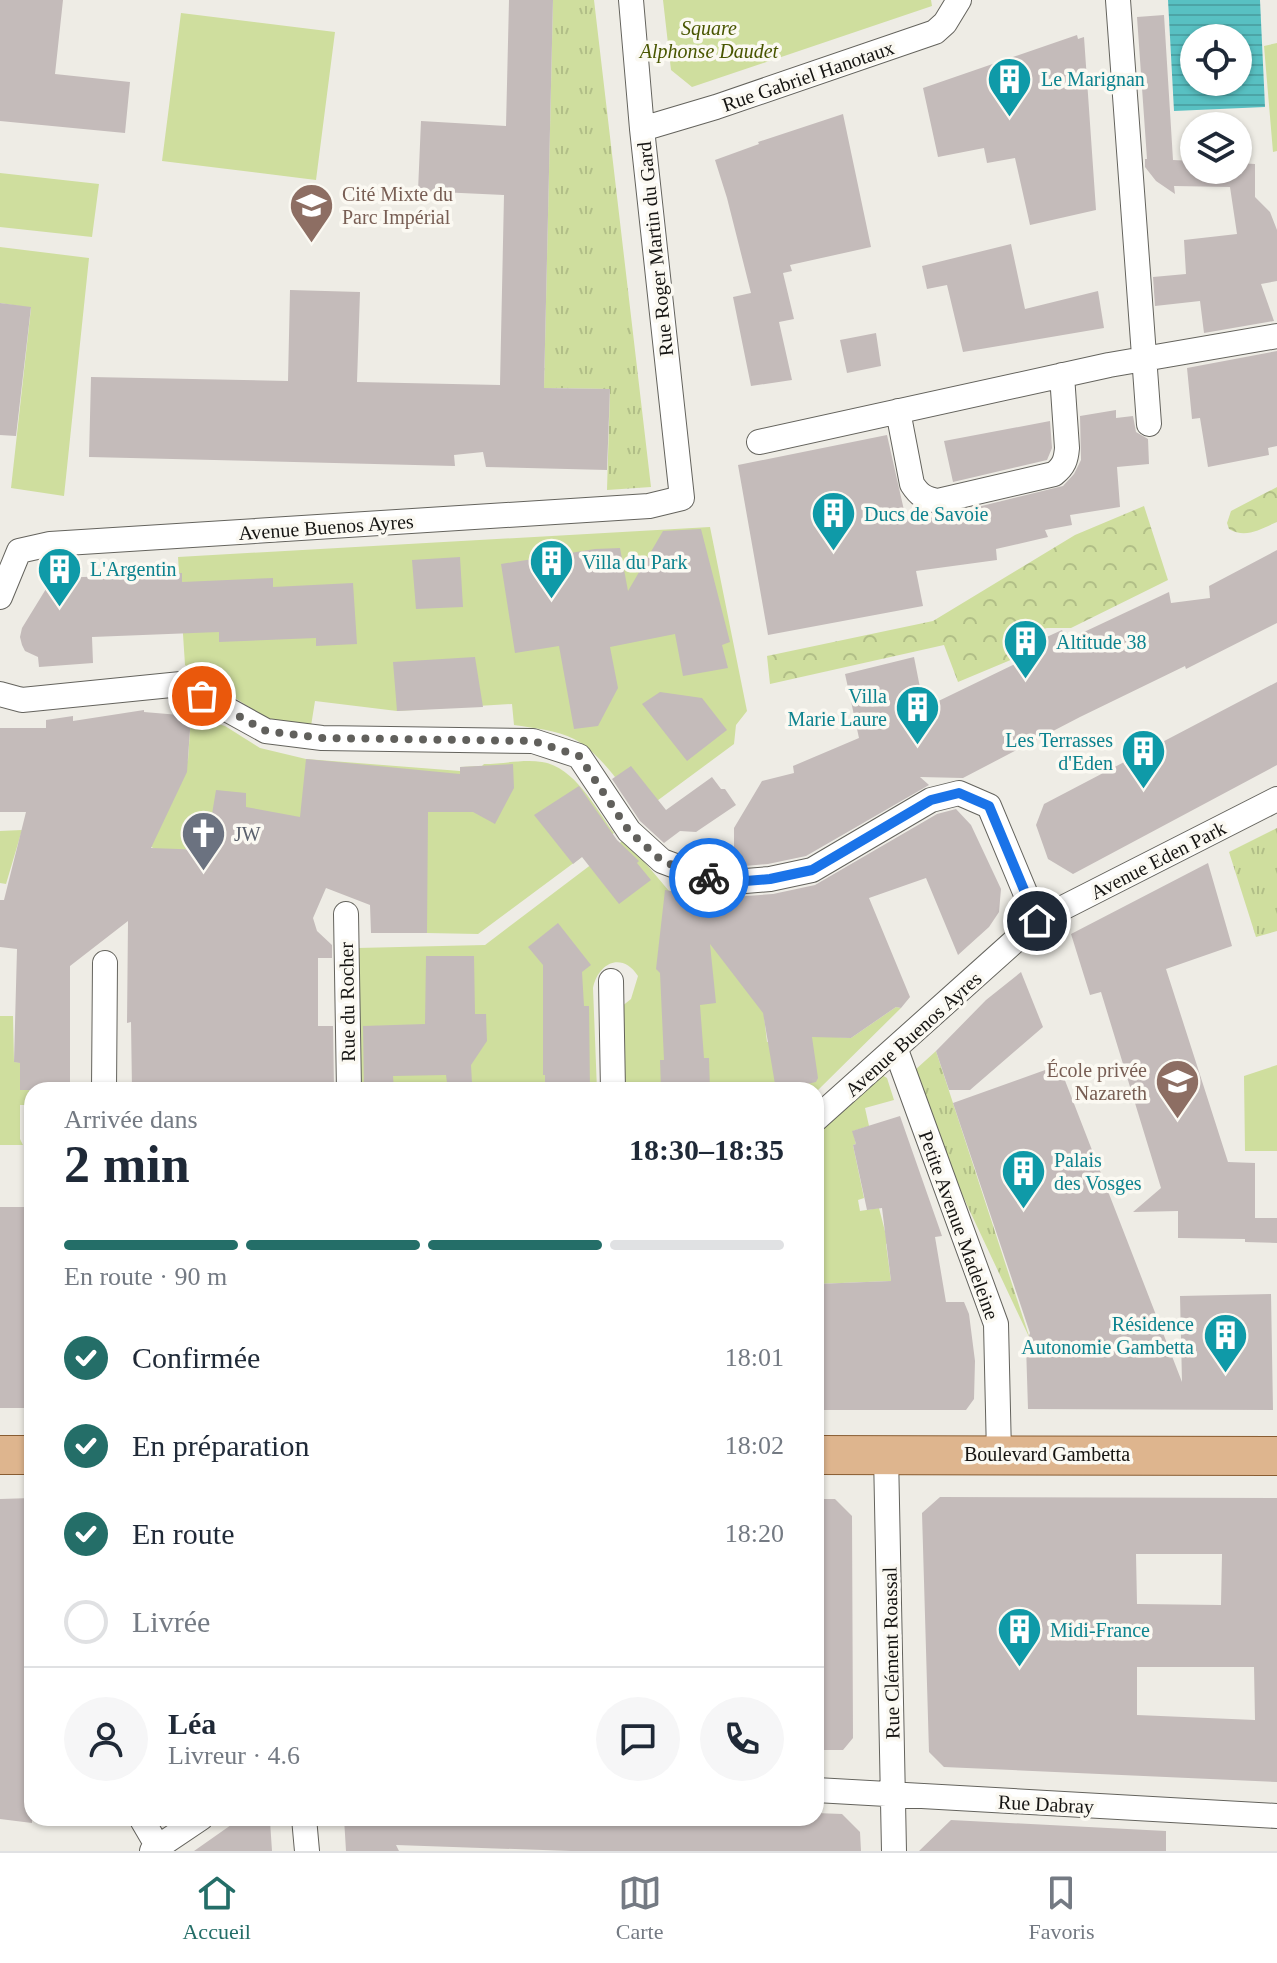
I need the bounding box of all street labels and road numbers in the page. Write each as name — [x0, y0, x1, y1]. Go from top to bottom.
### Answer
street label: Rue Gabriel Hanotaux — [719, 36, 897, 116]
street label: Rue Roger Martin du Gard — [633, 141, 678, 357]
street label: Avenue Buenos Ayres — [238, 510, 415, 545]
street label: Avenue Eden Park — [1087, 816, 1229, 904]
street label: Rue du Rocher — [335, 941, 359, 1062]
street label: Avenue Buenos Ayres — [840, 967, 986, 1102]
street label: Petite Avenue Madeleine — [915, 1127, 1004, 1323]
street label: Boulevard Gambetta — [964, 1443, 1130, 1465]
street label: Rue Clément Roassal — [878, 1566, 904, 1739]
street label: Rue Dabray — [997, 1791, 1095, 1818]

